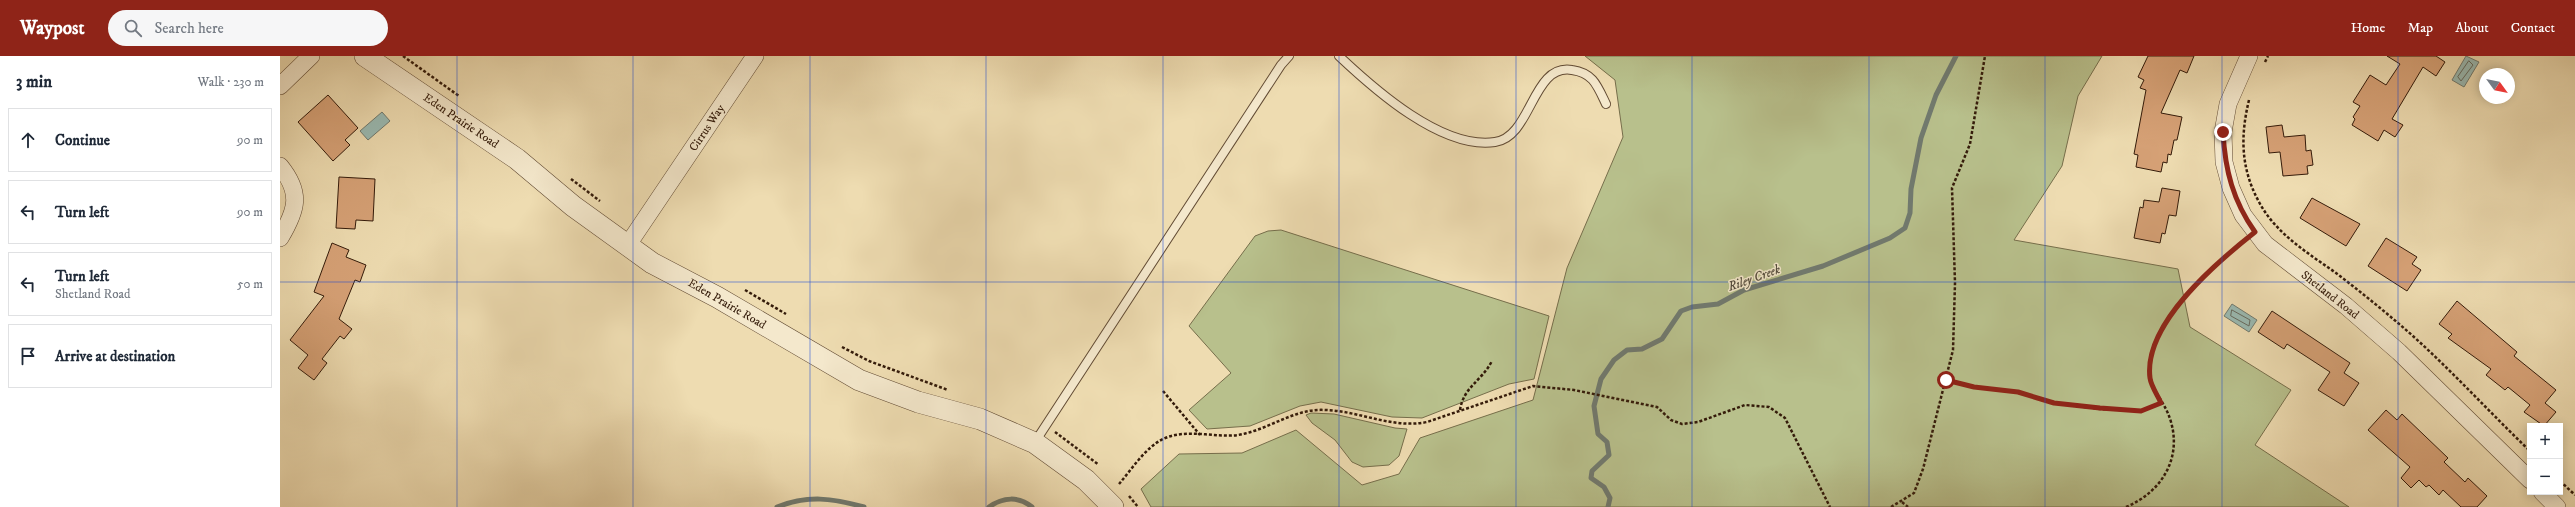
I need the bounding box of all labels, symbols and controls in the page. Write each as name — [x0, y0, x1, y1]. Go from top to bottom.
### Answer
search box — [108, 10, 388, 46]
text: Waypost — [20, 17, 84, 40]
icon: search — [122, 17, 144, 39]
text: Search here — [154, 19, 224, 38]
text: Home — [2351, 19, 2385, 37]
text: Map — [2407, 19, 2433, 37]
text: About — [2455, 19, 2489, 37]
text: Contact — [2511, 19, 2555, 37]
north arrow — [2479, 68, 2515, 104]
text: 3 min — [16, 71, 52, 93]
text: Walk · 230 m — [198, 74, 264, 90]
street label: Eden Prairie Road — [420, 90, 502, 152]
street label: Cirrus Way — [686, 101, 728, 154]
route end — [2214, 123, 2232, 141]
icon: ahead — [17, 129, 39, 151]
text: Continue — [55, 131, 110, 150]
text: 90 m — [237, 132, 263, 148]
icon: left — [17, 201, 39, 223]
text: Turn left — [55, 203, 109, 222]
text: 90 m — [237, 204, 263, 220]
water label: Riley Creek — [1725, 261, 1783, 295]
text: Turn left — [55, 267, 109, 286]
street label: Shetland Road — [2298, 268, 2362, 322]
icon: left — [17, 273, 39, 295]
text: 50 m — [237, 276, 263, 292]
street label: Eden Prairie Road — [685, 276, 769, 332]
text: Shetland Road — [55, 286, 131, 302]
icon: arrive — [17, 345, 39, 367]
text: Arrive at destination — [55, 347, 175, 366]
route start — [1937, 371, 1955, 389]
map controls — [2527, 423, 2563, 495]
button: + — [2527, 423, 2563, 459]
button: − — [2527, 459, 2563, 495]

